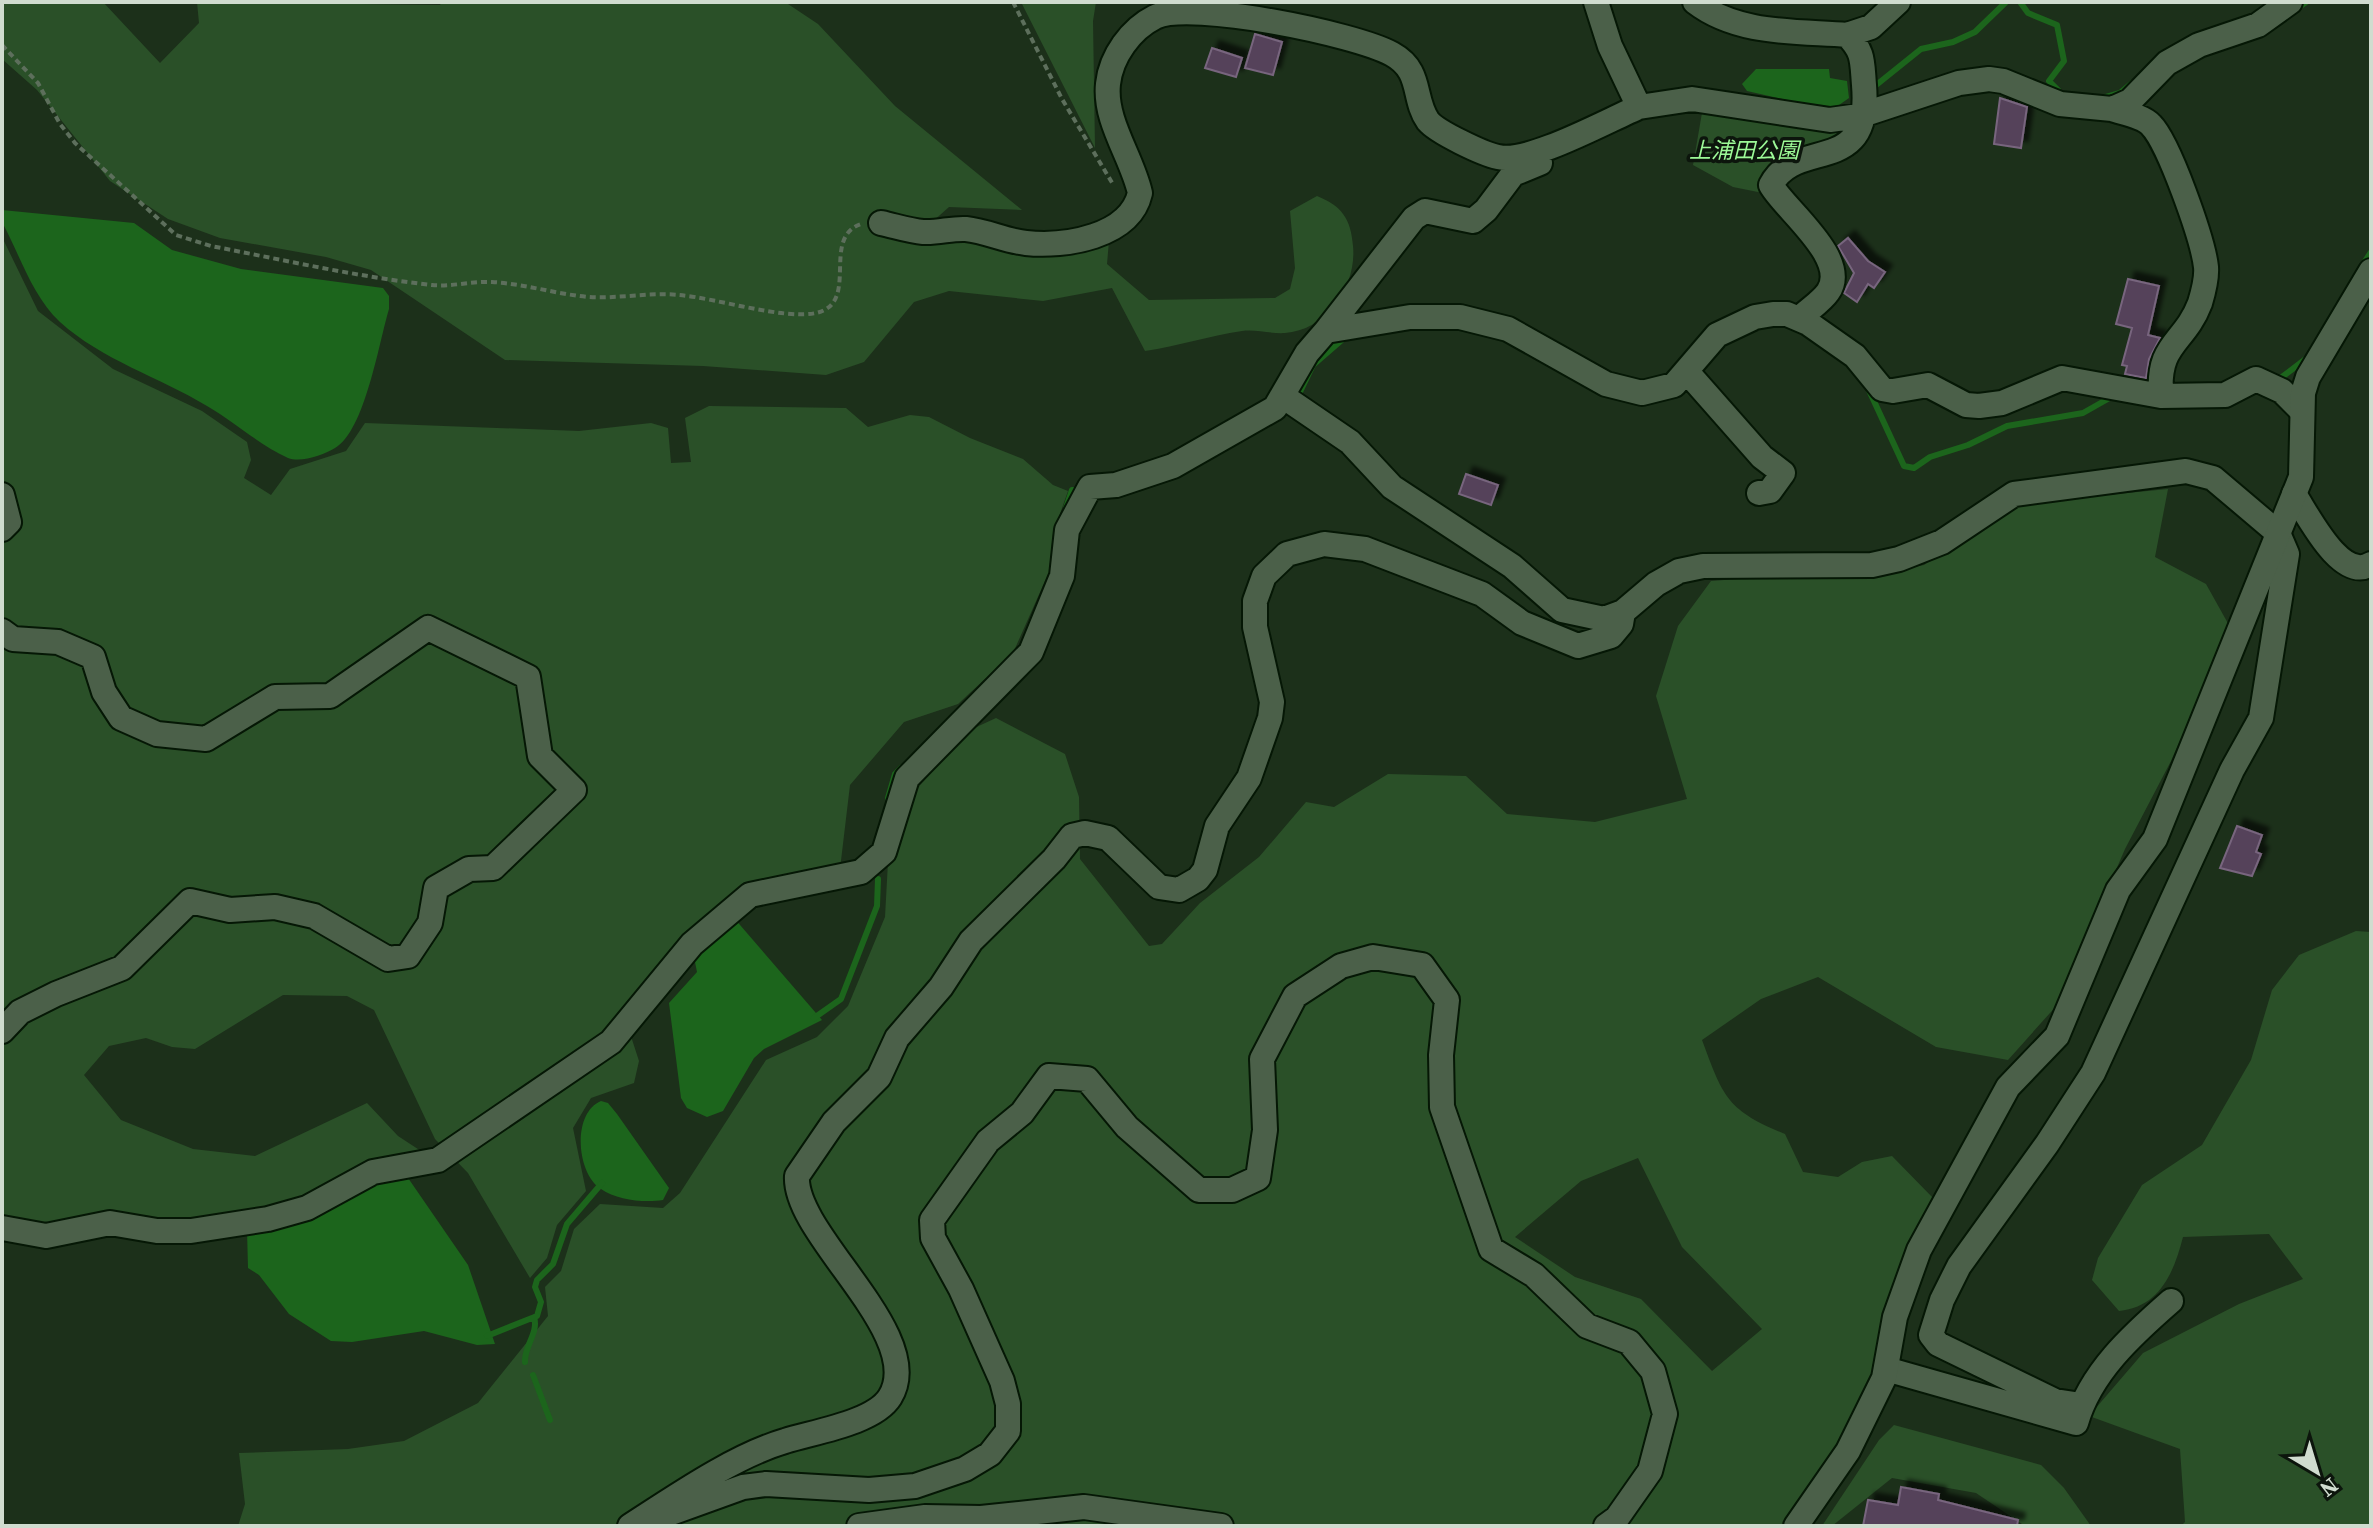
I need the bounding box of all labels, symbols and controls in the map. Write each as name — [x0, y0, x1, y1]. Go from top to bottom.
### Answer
park label: 上浦田公園 — [1689, 135, 1802, 165]
north arrow — [2277, 1432, 2357, 1512]
text: N — [2314, 1471, 2345, 1505]

